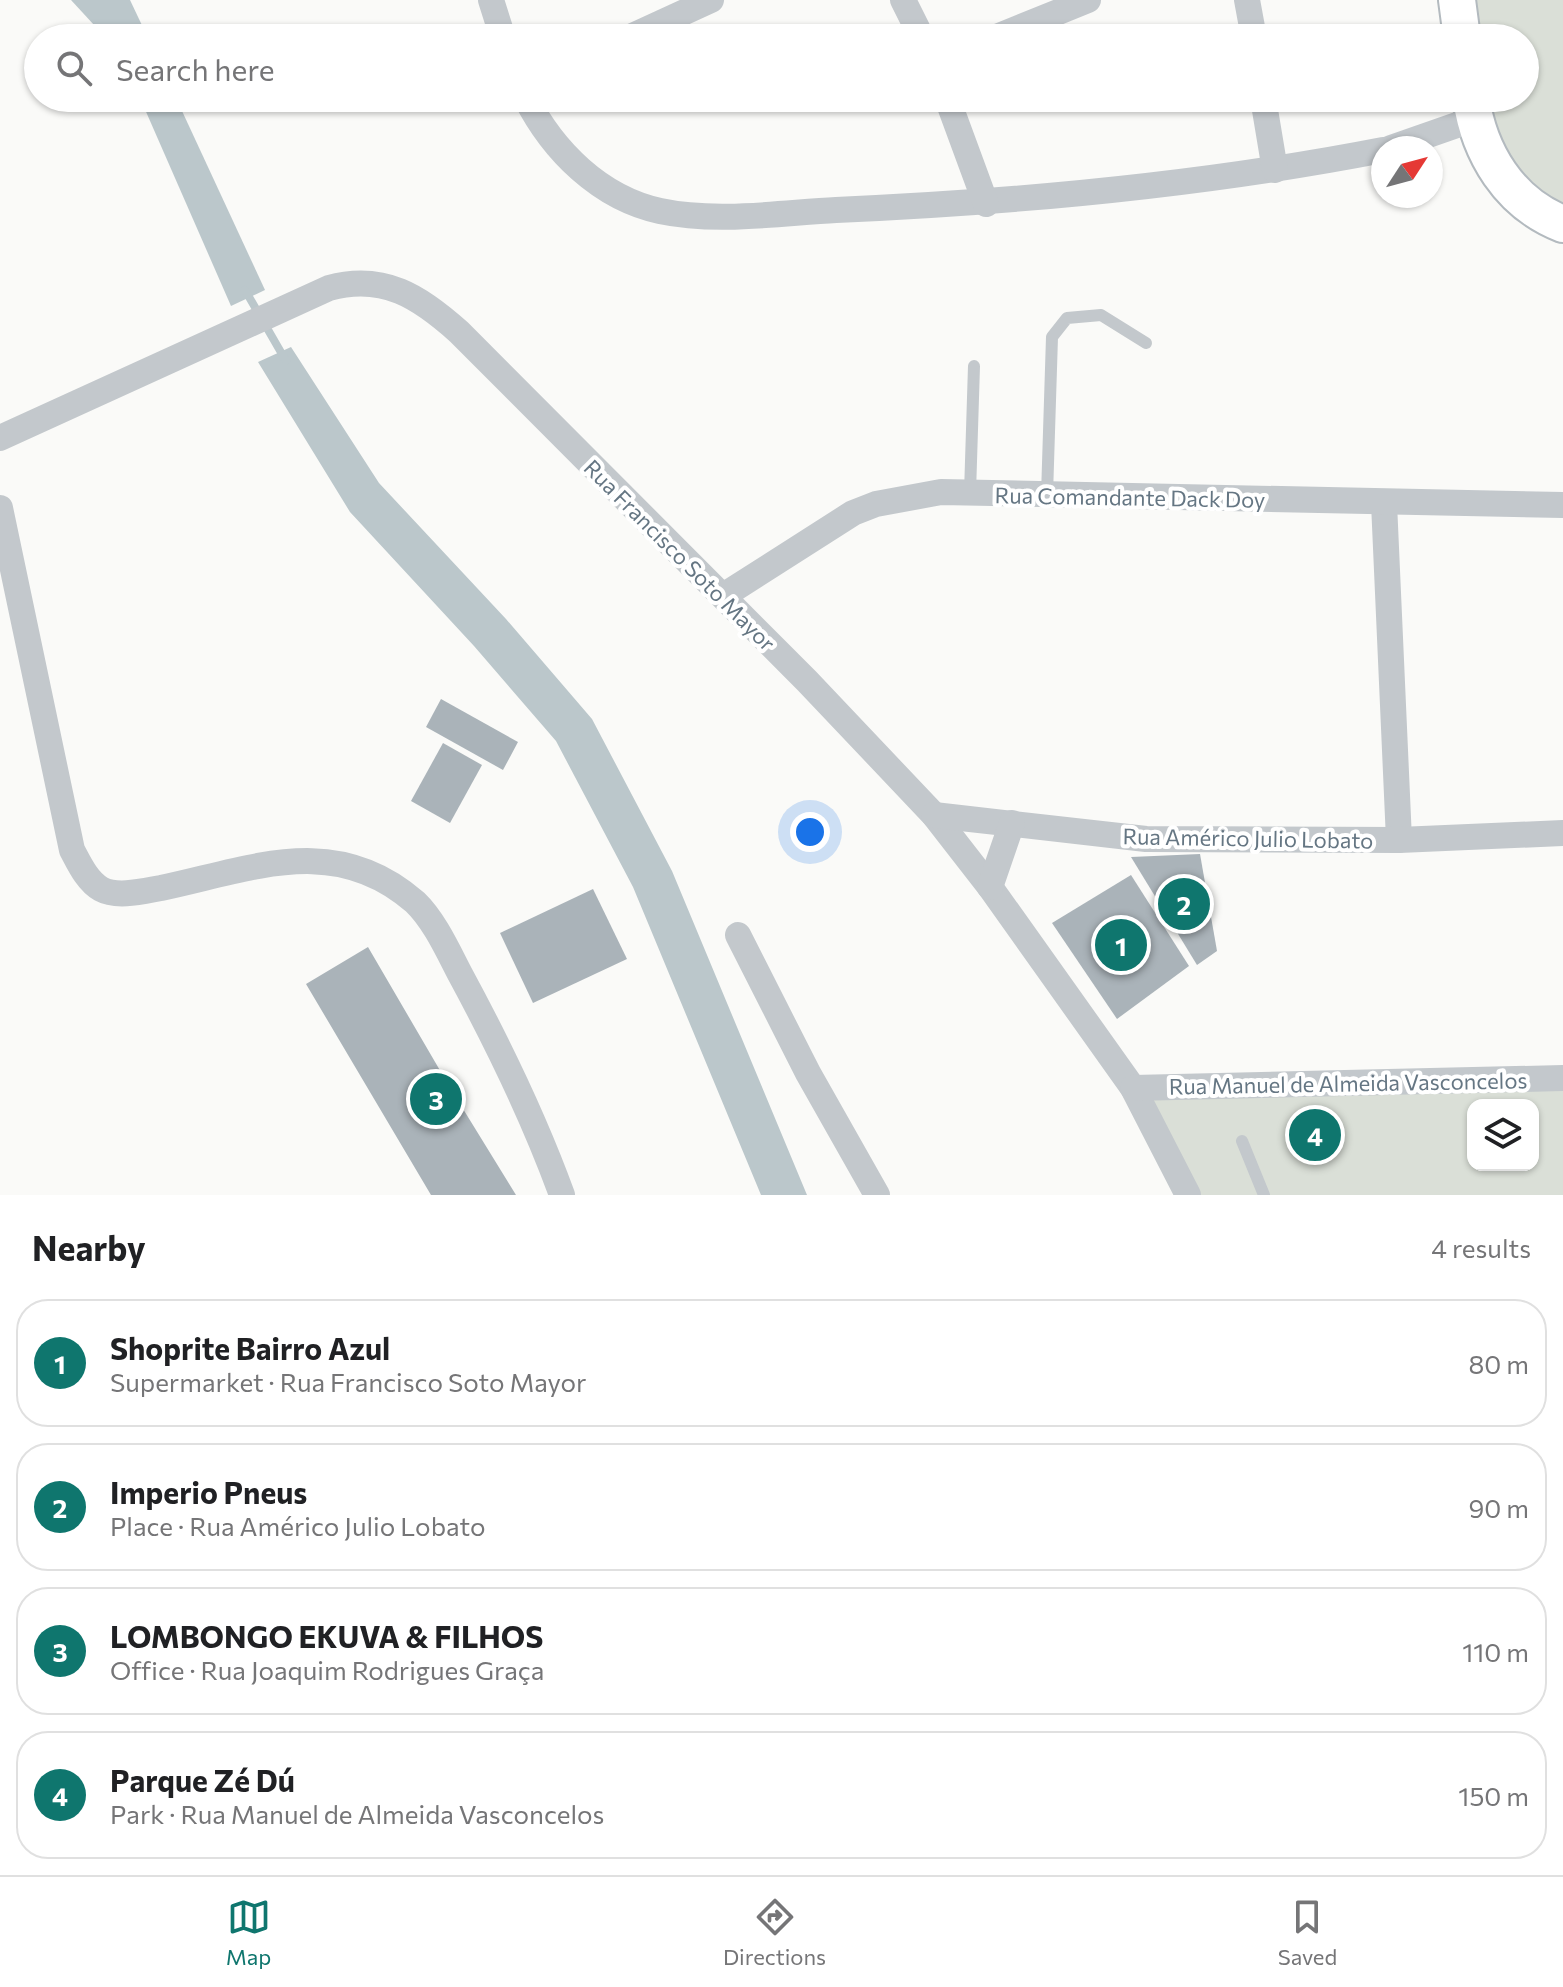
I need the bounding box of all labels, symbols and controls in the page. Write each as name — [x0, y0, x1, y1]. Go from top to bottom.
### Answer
search box — [24, 24, 1539, 112]
icon: search — [52, 46, 96, 90]
text: Search here — [116, 50, 275, 87]
north arrow — [1371, 136, 1443, 208]
street label: Rua Francisco Soto Mayor — [579, 454, 781, 656]
street label: Rua Comandante Dack Doy — [994, 481, 1266, 513]
your location — [790, 812, 830, 852]
street label: Rua Américo Julio Lobato — [1122, 822, 1374, 854]
pin: 2 — [1158, 874, 1210, 934]
pin: 1 — [1095, 915, 1147, 975]
street label: Rua Manuel de Almeida Vasconcelos — [1169, 1066, 1527, 1100]
pin: 3 — [410, 1069, 462, 1129]
map controls — [1467, 1099, 1539, 1171]
button: layers — [1467, 1099, 1539, 1171]
pin: 4 — [1289, 1105, 1341, 1165]
text: Nearby — [32, 1226, 146, 1268]
text: 4 results — [1431, 1232, 1531, 1263]
text: Shoprite Bairro Azul — [110, 1329, 390, 1366]
text: 1 — [54, 1348, 66, 1379]
text: 80 m — [1469, 1348, 1529, 1379]
text: Supermarket · Rua Francisco Soto Mayor — [110, 1366, 586, 1397]
text: Imperio Pneus — [110, 1473, 307, 1510]
text: 2 — [53, 1492, 67, 1523]
text: 90 m — [1469, 1492, 1529, 1523]
text: Place · Rua Américo Julio Lobato — [110, 1510, 486, 1541]
text: LOMBONGO EKUVA & FILHOS — [110, 1617, 543, 1654]
text: 3 — [52, 1636, 68, 1667]
text: 110 m — [1462, 1636, 1529, 1667]
text: Office · Rua Joaquim Rodrigues Graça — [110, 1654, 544, 1685]
text: Parque Zé Dú — [110, 1761, 295, 1798]
text: 4 — [52, 1780, 68, 1811]
text: 150 m — [1458, 1780, 1529, 1811]
text: Park · Rua Manuel de Almeida Vasconcelos — [110, 1798, 604, 1829]
tab: Map — [226, 1895, 271, 1970]
tab: Directions — [723, 1895, 826, 1970]
tab: Saved — [1278, 1895, 1337, 1970]

